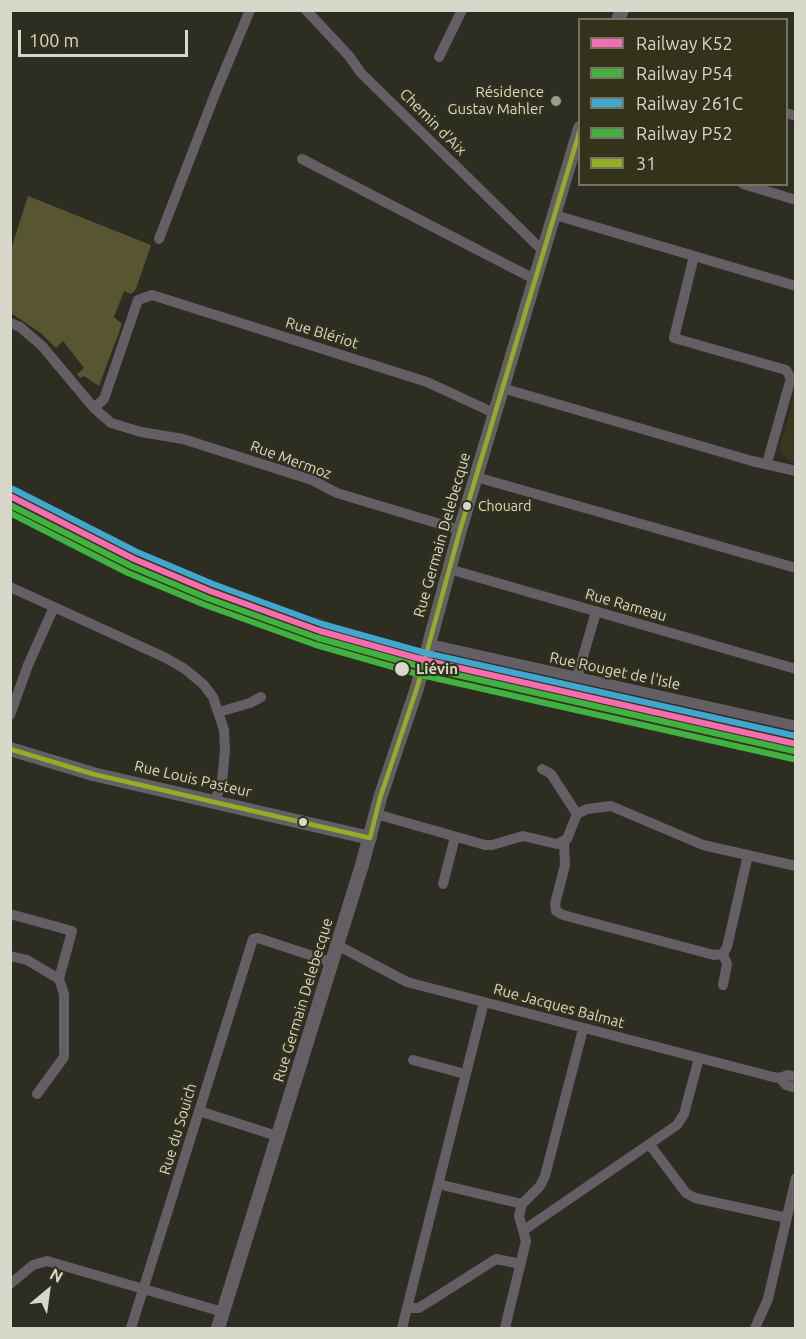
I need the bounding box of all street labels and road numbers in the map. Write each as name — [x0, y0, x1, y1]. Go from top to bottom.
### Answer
street label: Chemin d'Aix — [396, 85, 470, 159]
street label: Rue Blériot — [283, 313, 361, 353]
street label: Rue Mermoz — [248, 437, 334, 483]
street label: Rue Germain Delebecque — [410, 451, 474, 619]
street label: Rue Rameau — [583, 585, 669, 625]
street label: Rue Rouget de l'Isle — [548, 648, 682, 694]
street label: Rue Louis Pasteur — [133, 757, 253, 801]
street label: Rue Germain Delebecque — [269, 916, 337, 1084]
street label: Rue Jacques Balmat — [492, 980, 626, 1032]
street label: Rue du Souich — [156, 1081, 200, 1177]

